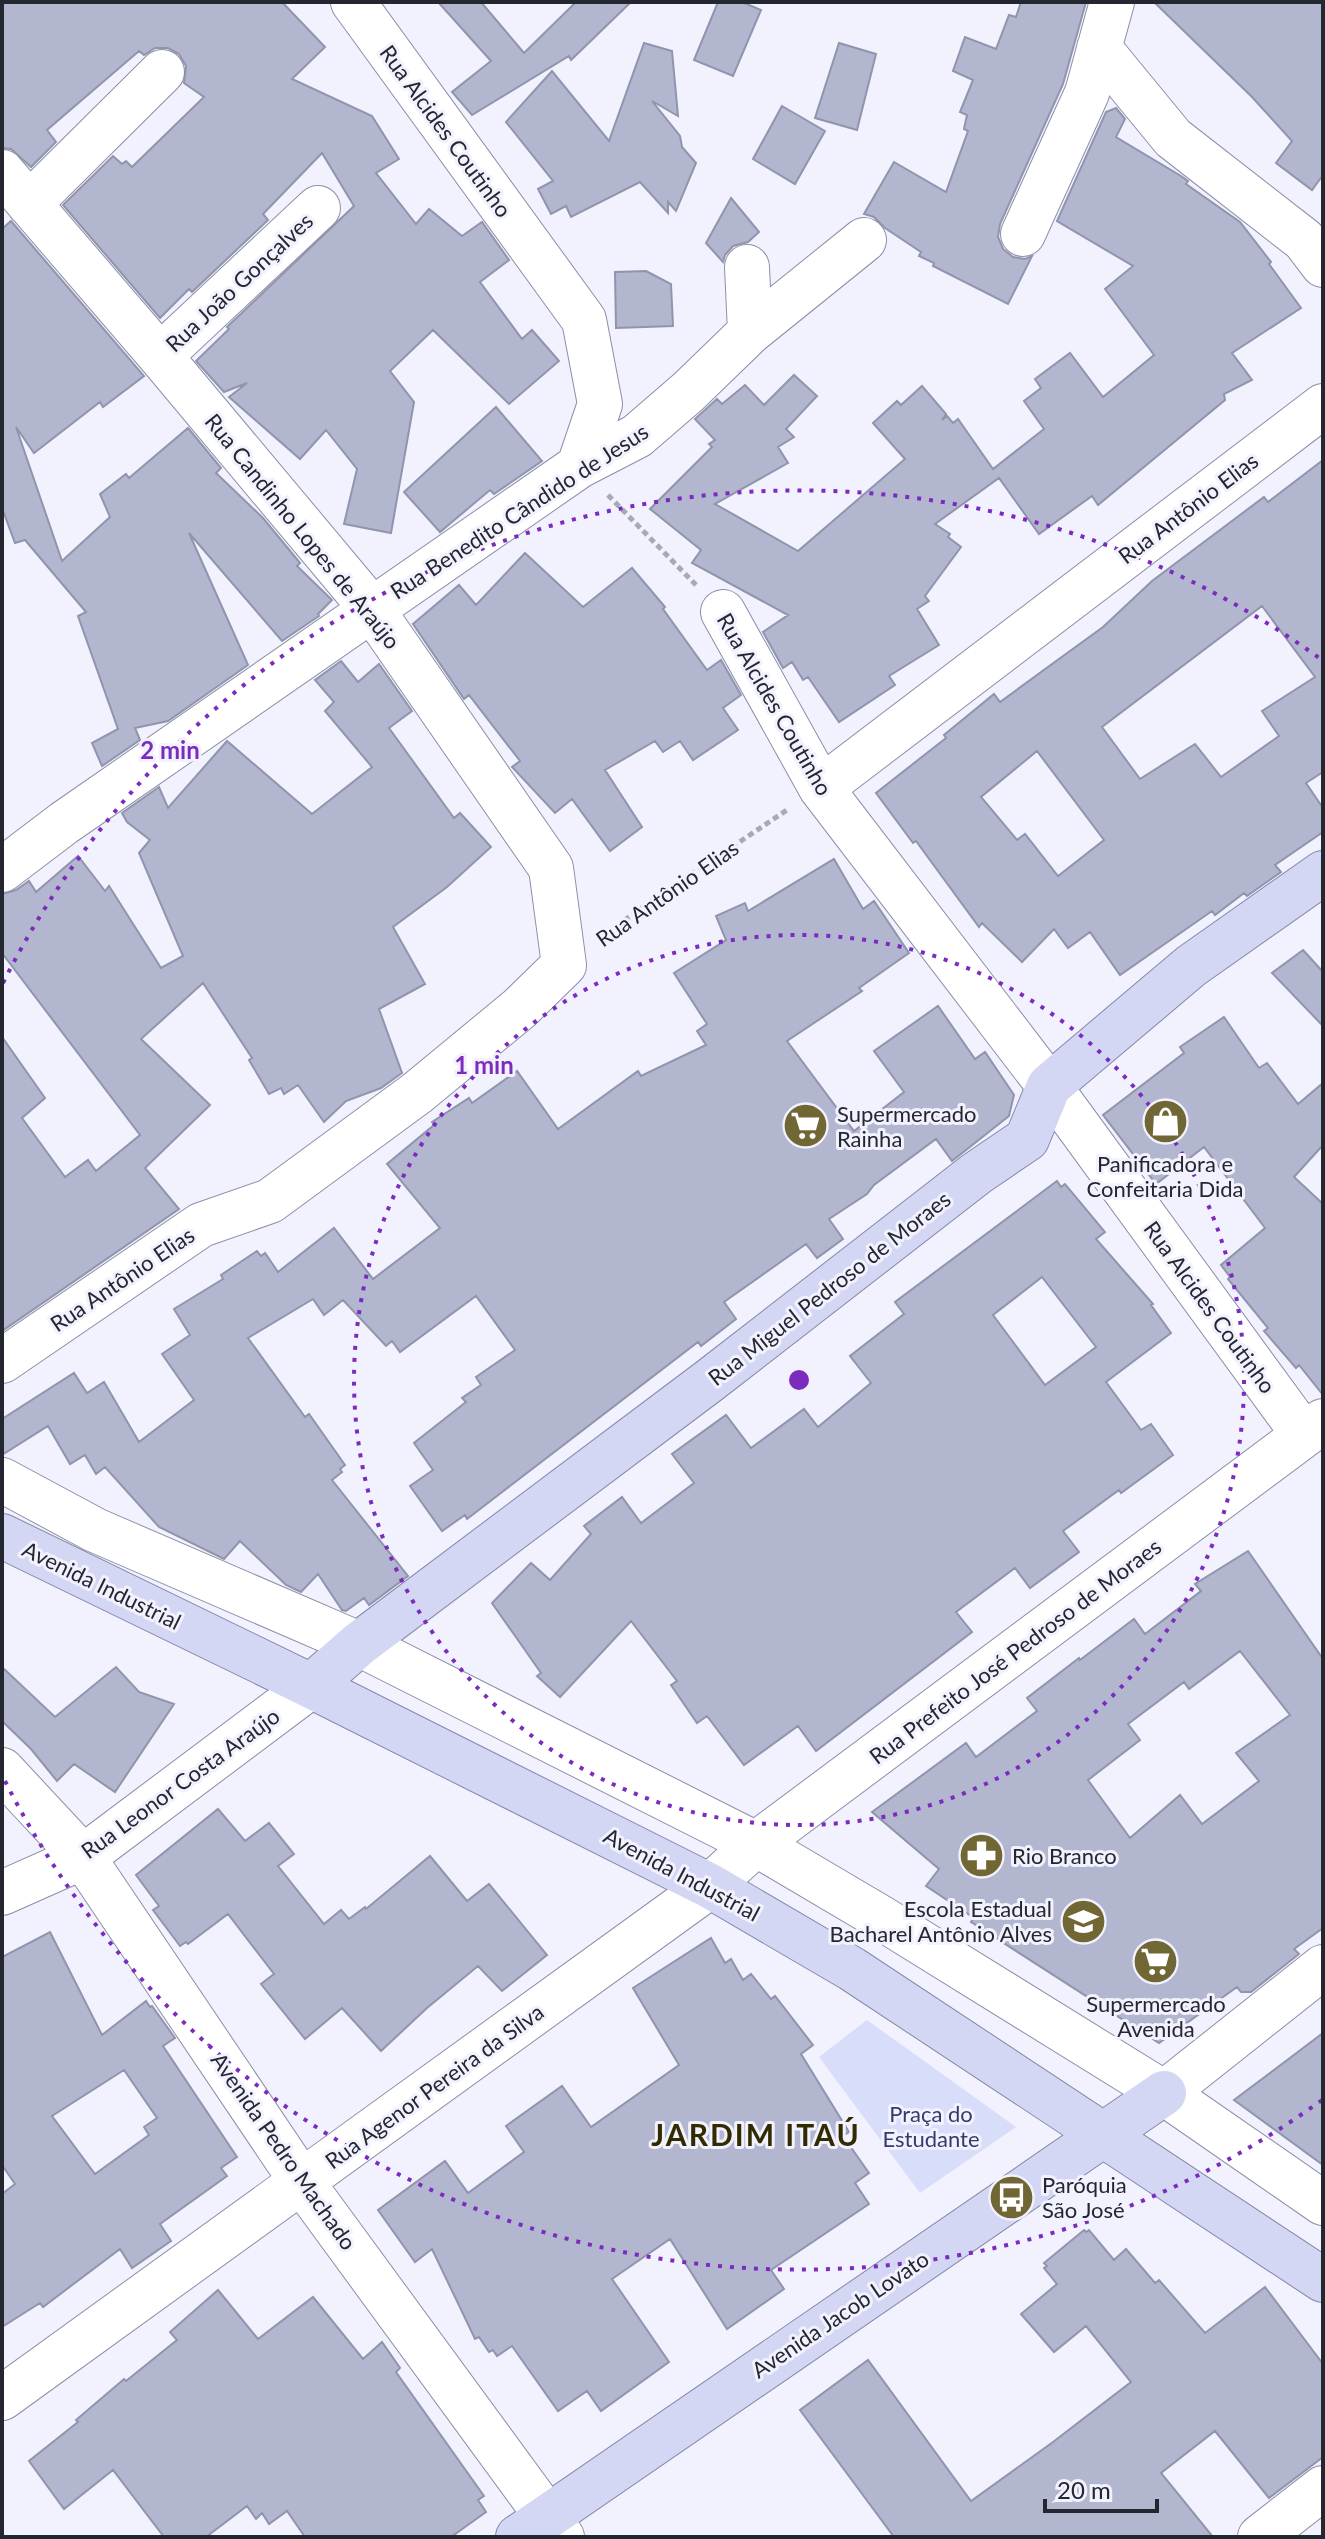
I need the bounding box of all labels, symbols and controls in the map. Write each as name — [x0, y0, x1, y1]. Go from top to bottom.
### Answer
street label: Rua Alcides Coutinho — [374, 40, 518, 222]
street label: Rua João Gonçalves — [160, 207, 318, 357]
street label: Rua Candinho Lopes de Araújo — [200, 408, 406, 654]
street label: Rua Benedito Cândido de Jesus — [385, 417, 653, 605]
street label: Rua Antônio Elias — [1113, 447, 1263, 569]
street label: Rua Alcides Coutinho — [712, 608, 838, 800]
text: 2 min — [140, 735, 200, 764]
street label: Rua Antônio Elias — [590, 834, 744, 952]
text: 1 min — [454, 1050, 514, 1079]
shop icon: Panificadora e Confeitaria Dida — [1141, 1098, 1189, 1146]
place label: Supermercado Rainha — [837, 1100, 976, 1152]
supermarket icon: Supermercado Rainha — [782, 1102, 830, 1150]
place label: Panificadora e Confeitaria Dida — [1086, 1150, 1244, 1202]
street label: Rua Miguel Pedroso de Moraes — [702, 1185, 956, 1391]
street label: Rua Alcides Coutinho — [1138, 1216, 1282, 1398]
street label: Rua Antônio Elias — [45, 1221, 199, 1337]
centre of rings — [785, 1366, 813, 1394]
street label: Rua Prefeito José Pedroso de Moraes — [864, 1532, 1166, 1770]
street label: Avenida Industrial — [18, 1535, 186, 1635]
street label: Rua Leonor Costa Araújo — [76, 1702, 284, 1864]
street label: Avenida Industrial — [599, 1822, 765, 1926]
pharmacy icon: Rio Branco — [957, 1831, 1005, 1879]
place label: Rio Branco — [1012, 1842, 1117, 1869]
place label: Escola Estadual Bacharel Antônio Alves — [830, 1895, 1052, 1947]
school or university icon: Escola Estadual Bacharel Antônio Alves — [1059, 1897, 1107, 1945]
supermarket icon: Supermercado Avenida — [1132, 1938, 1180, 1986]
place label: Supermercado Avenida — [1086, 1990, 1226, 2042]
street label: Rua Agenor Pereira da Silva — [319, 1998, 549, 2174]
street label: Avenida Pedro Machado — [206, 2047, 362, 2255]
park label: Praça do Estudante — [882, 2100, 980, 2152]
district label: JARDIM ITAÚ — [651, 2116, 861, 2152]
place label: Paróquia São José — [1042, 2171, 1127, 2223]
bus stop icon: Paróquia São José — [987, 2173, 1035, 2221]
street label: Avenida Jacob Lovato — [746, 2245, 934, 2383]
scale bar — [1045, 2463, 1157, 2513]
text: 20 m — [1057, 2475, 1111, 2504]

